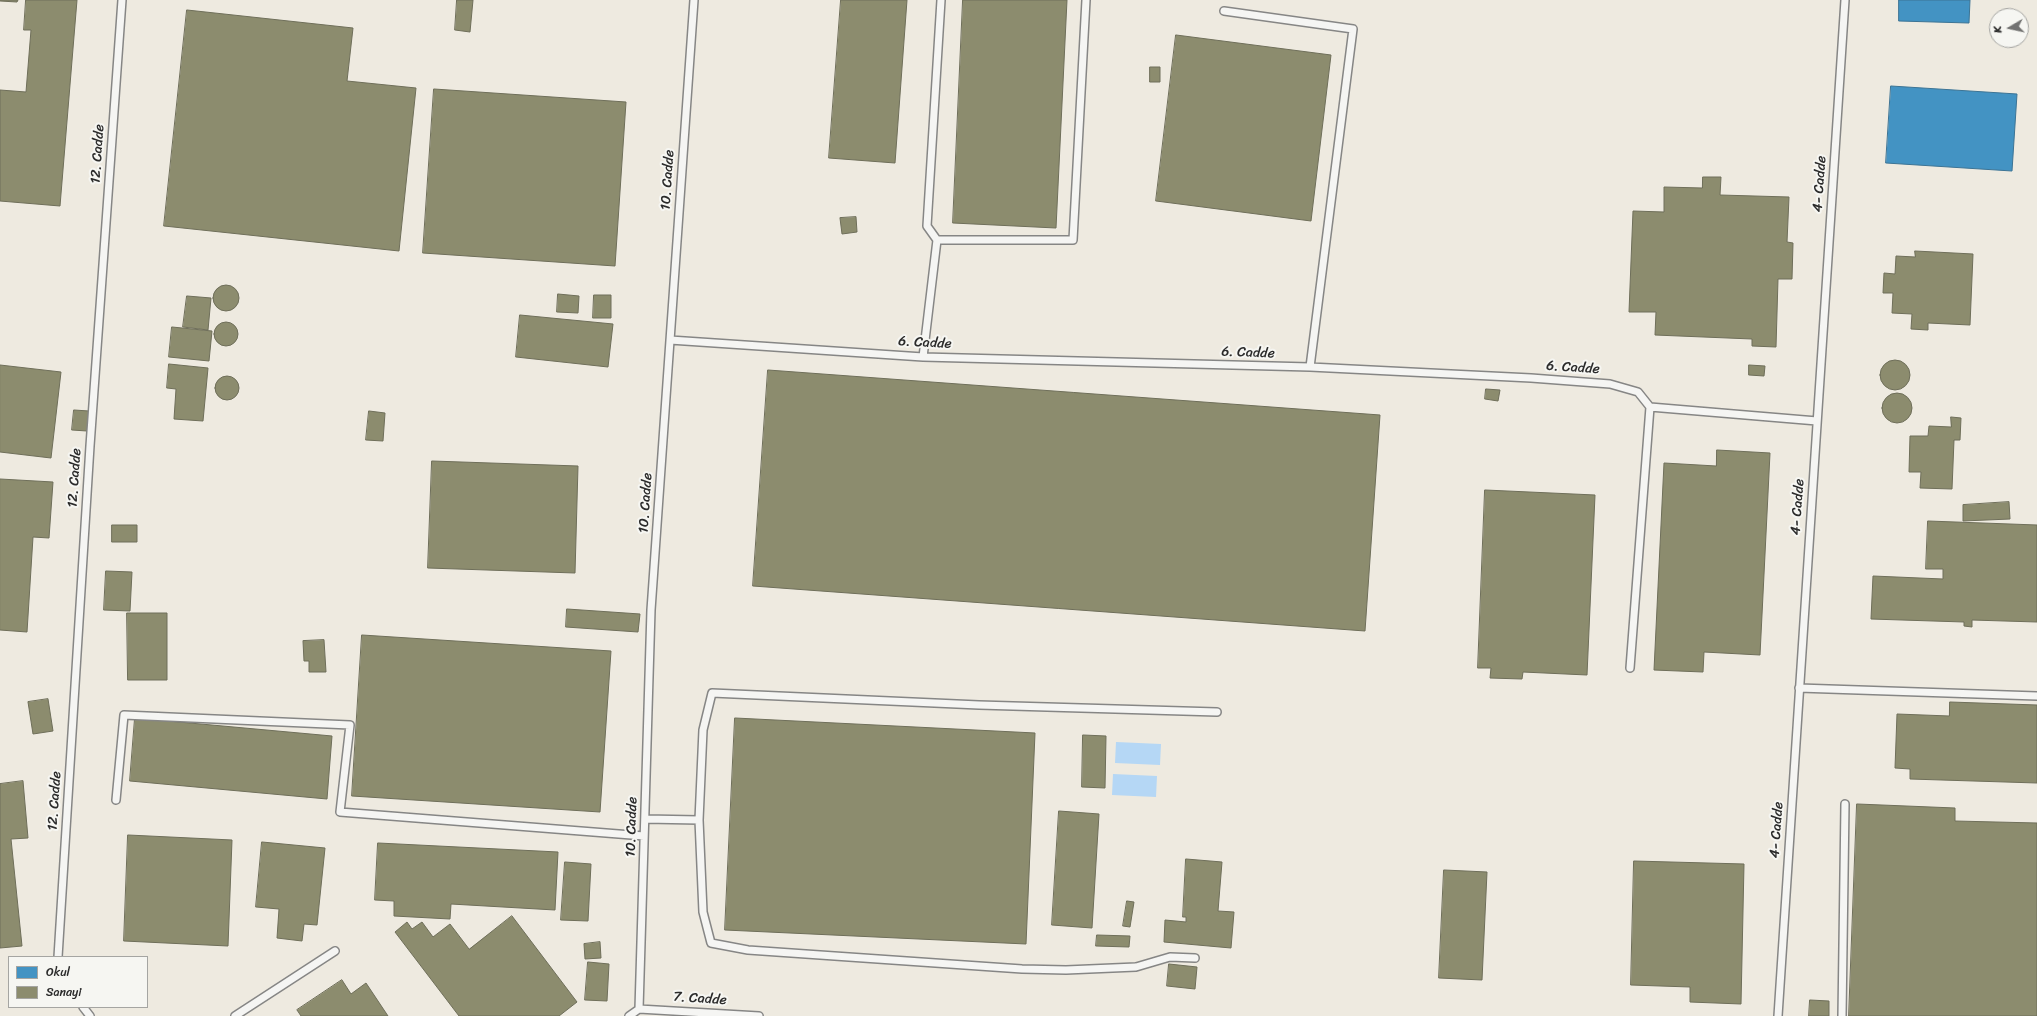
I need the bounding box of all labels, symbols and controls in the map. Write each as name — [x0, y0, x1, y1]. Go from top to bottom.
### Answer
north arrow — [1989, 8, 2029, 48]
text: K — [1988, 25, 2008, 35]
street label: 12. Cadde — [88, 124, 108, 184]
street label: 10. Cadde — [658, 149, 678, 211]
street label: 4- Cadde — [1810, 155, 1830, 213]
street label: 6. Cadde — [898, 333, 952, 353]
street label: 6. Cadde — [1221, 344, 1275, 362]
street label: 6. Cadde — [1546, 358, 1600, 378]
street label: 12. Cadde — [65, 448, 85, 508]
street label: 10. Cadde — [636, 472, 656, 534]
street label: 4- Cadde — [1788, 478, 1808, 536]
street label: 12. Cadde — [45, 771, 65, 831]
street label: 10. Cadde — [623, 797, 641, 857]
street label: 4- Cadde — [1767, 801, 1787, 859]
legend — [8, 956, 148, 1008]
text: Okul — [46, 961, 70, 983]
text: Sanayi — [46, 981, 82, 1003]
street label: 7. Cadde — [673, 989, 727, 1009]

